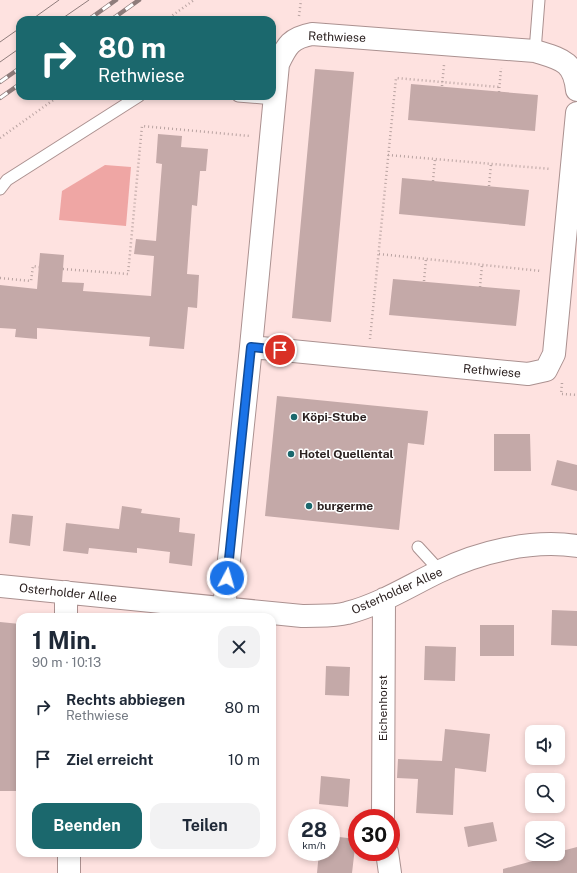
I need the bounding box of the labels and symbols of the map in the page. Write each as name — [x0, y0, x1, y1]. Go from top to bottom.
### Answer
street label: Rethwiese — [308, 29, 366, 45]
pin — [263, 333, 297, 367]
street label: Rethwiese — [463, 362, 522, 381]
place label: Köpi-Stube — [302, 410, 367, 424]
marker: Köpi-Stube — [289, 412, 299, 422]
place label: Hotel Quellental — [299, 447, 393, 461]
marker: Hotel Quellental — [286, 449, 296, 459]
place label: burgerme — [317, 499, 373, 513]
marker: burgerme — [304, 501, 314, 511]
position arrow — [206, 557, 248, 599]
street label: Osterholder Allee — [349, 565, 445, 617]
street label: Osterholder Allee — [18, 581, 118, 605]
street label: Eichenhorst — [376, 675, 390, 741]
speed limit sign: 30 — [348, 809, 400, 861]

